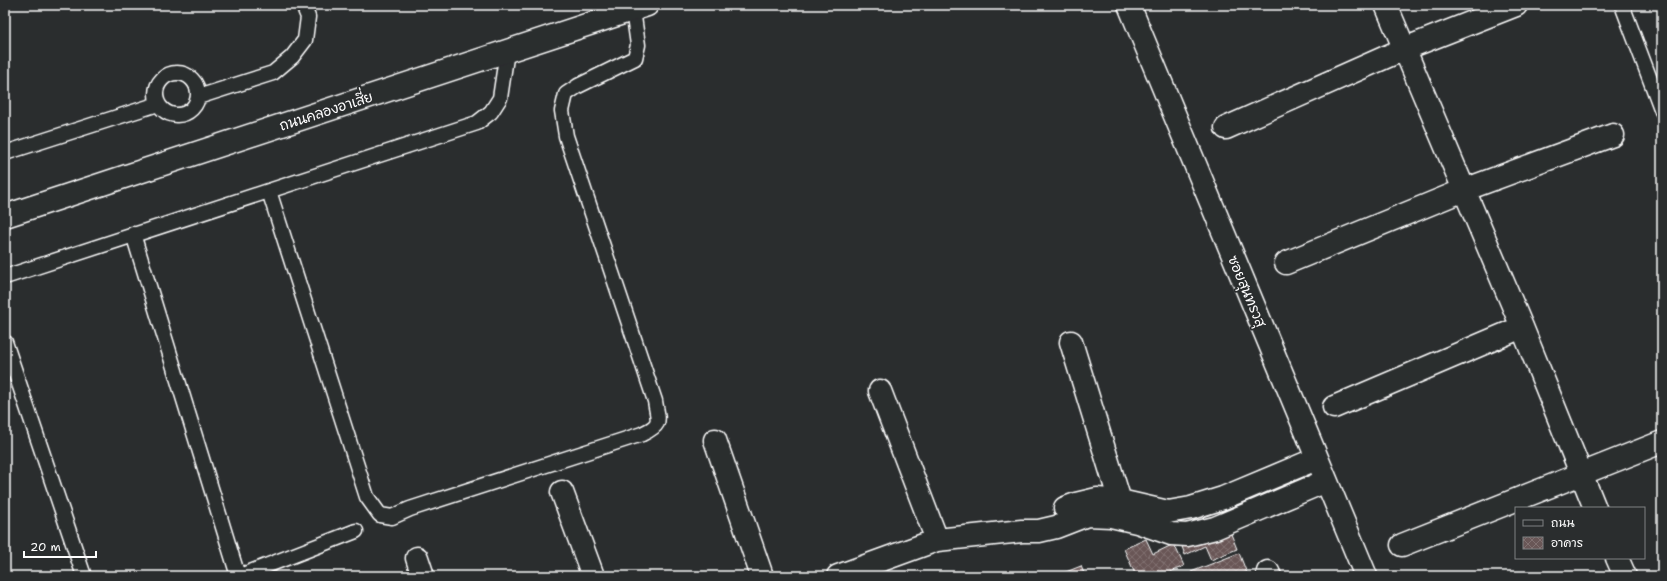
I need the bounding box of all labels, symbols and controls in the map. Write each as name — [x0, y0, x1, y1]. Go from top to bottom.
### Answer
street label: ถนนคลองอาเสี่ย — [276, 84, 375, 135]
street label: ซอยสุนทรวสุ — [1223, 253, 1270, 330]
legend — [1515, 507, 1645, 559]
text: ถนน — [1551, 515, 1575, 531]
scale bar — [24, 533, 96, 559]
text: อาคาร — [1551, 535, 1583, 551]
text: 20 m — [30, 539, 61, 555]

